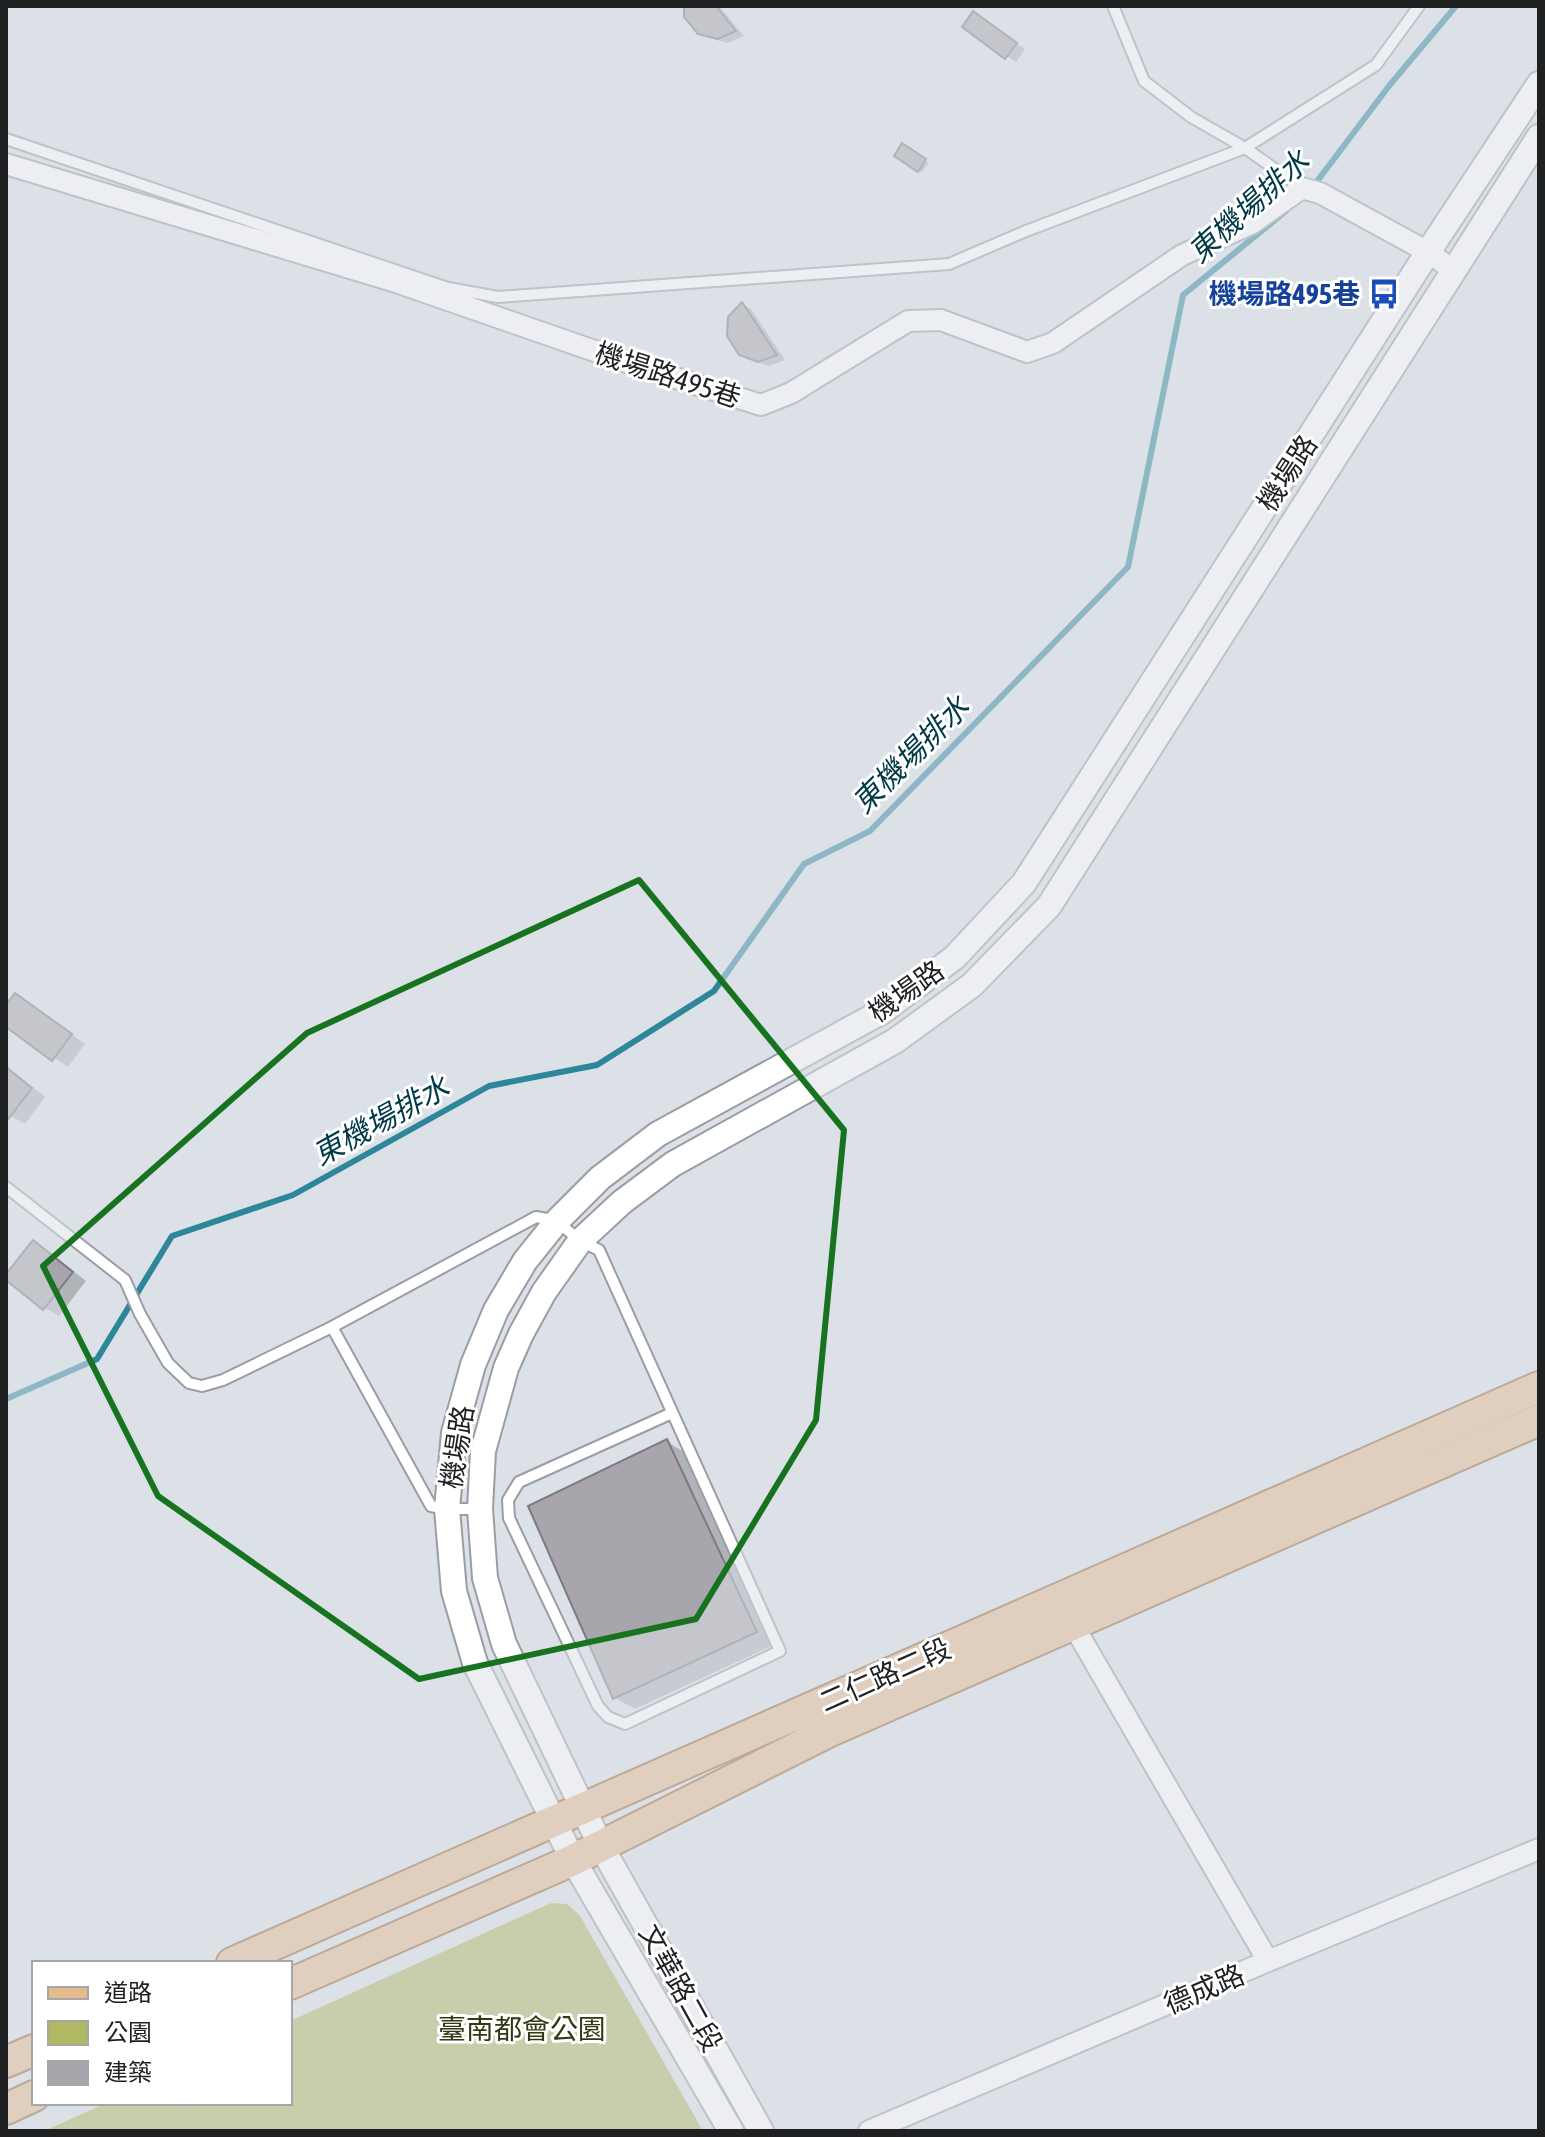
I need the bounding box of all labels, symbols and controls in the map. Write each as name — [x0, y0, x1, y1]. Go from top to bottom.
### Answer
water label: 東機場排水 — [1181, 142, 1317, 269]
bus stop icon: 機場路495巷 — [1367, 277, 1401, 311]
place label: 機場路495巷 — [1209, 278, 1360, 310]
street label: 機場路495巷 — [591, 336, 745, 414]
street label: 機場路 — [1251, 429, 1323, 517]
water label: 東機場排水 — [845, 688, 977, 819]
street label: 機場路 — [862, 954, 950, 1028]
water label: 東機場排水 — [307, 1068, 456, 1171]
street label: 機場路 — [435, 1403, 479, 1491]
street label: 二仁路二段 — [815, 1632, 955, 1718]
street label: 文華路二段 — [633, 1919, 729, 2057]
street label: 德成路 — [1159, 1958, 1249, 2020]
legend — [32, 1961, 292, 2105]
text: 道路 — [104, 1979, 152, 2006]
park label: 臺南都會公園 — [438, 2013, 606, 2045]
text: 公園 — [104, 2019, 152, 2046]
text: 建築 — [104, 2059, 152, 2086]

